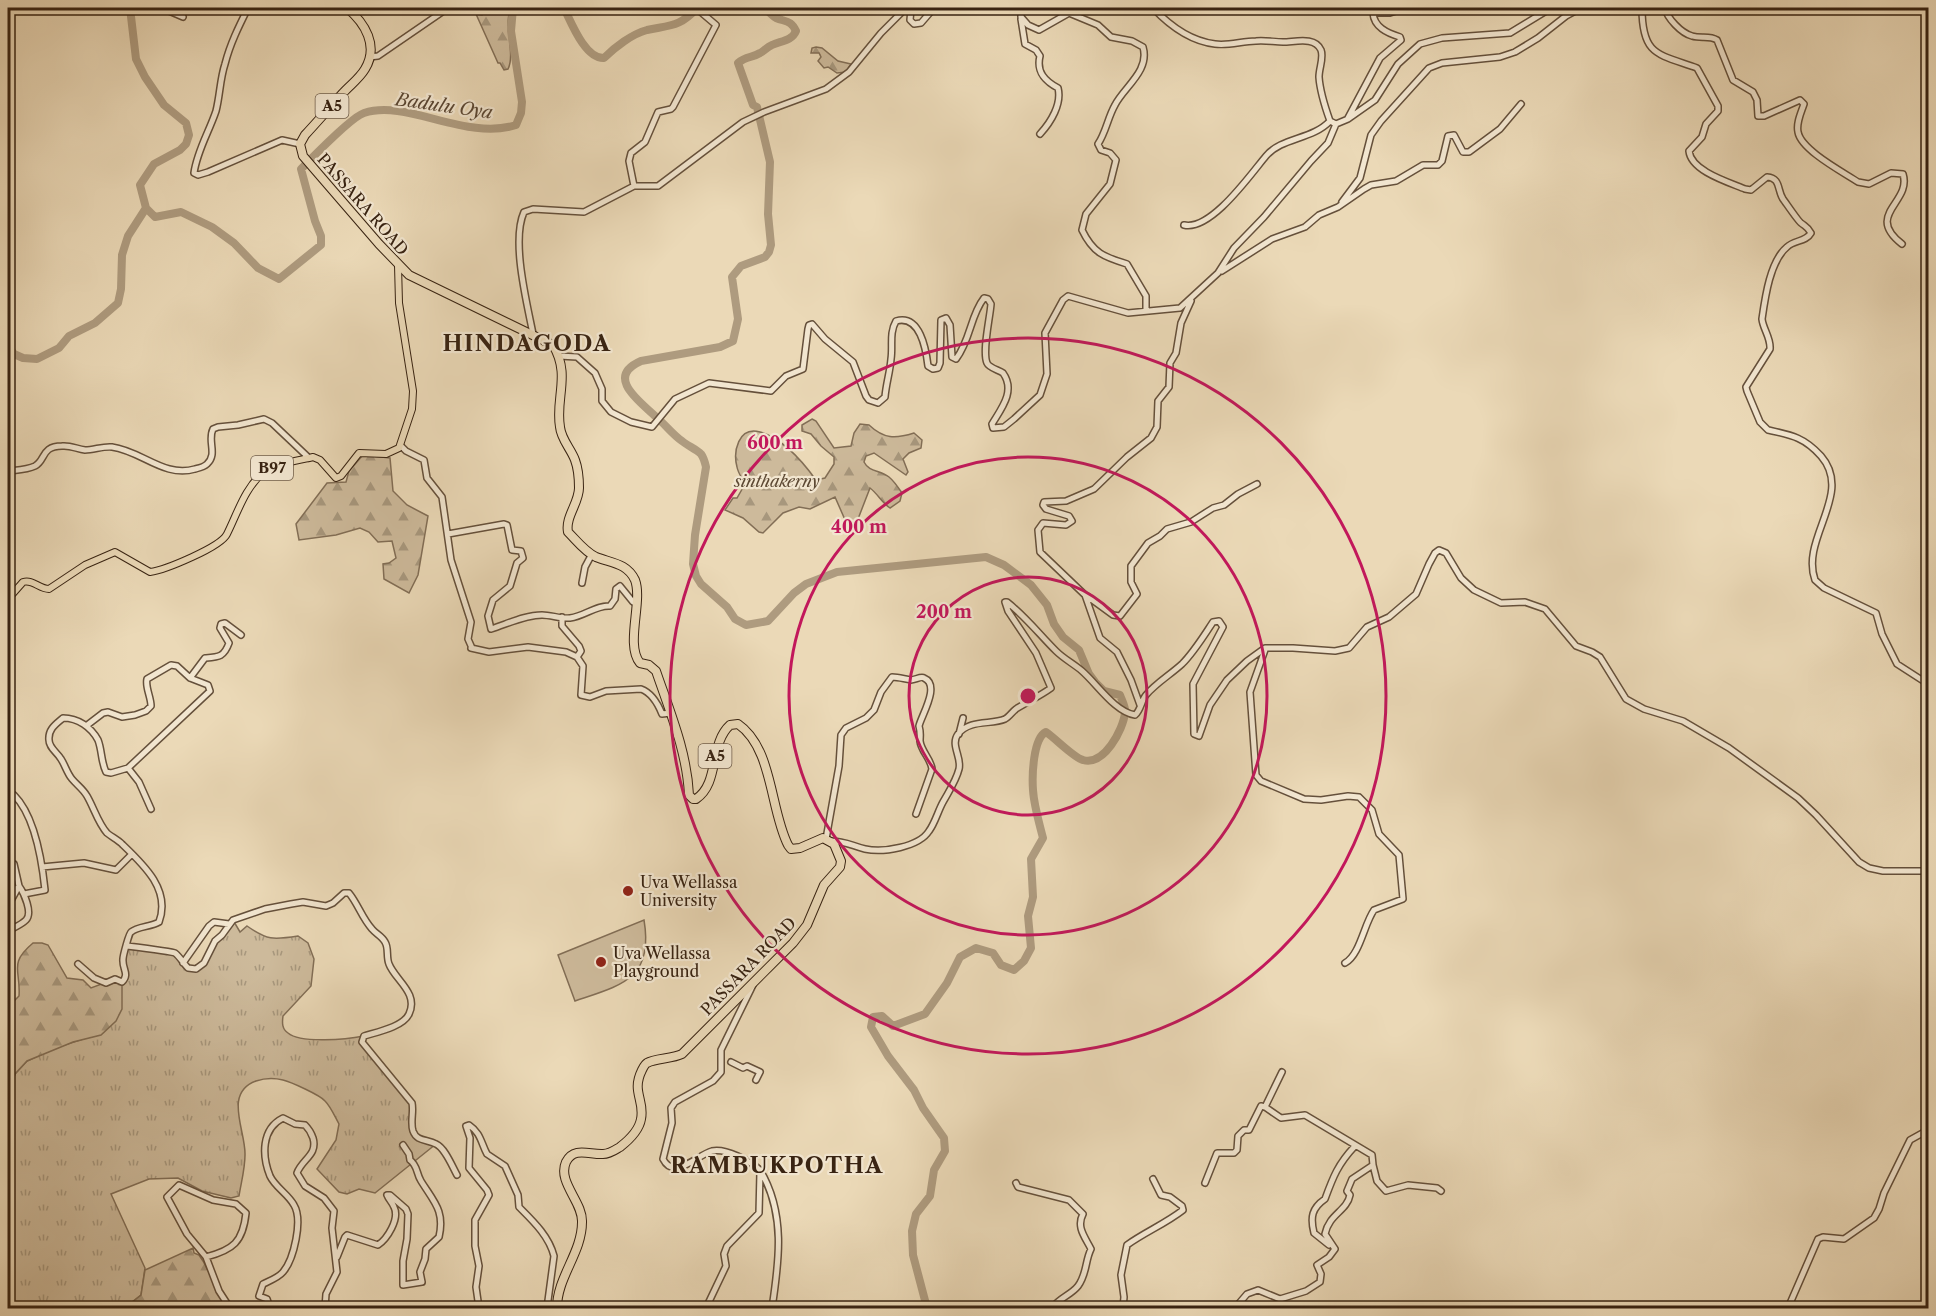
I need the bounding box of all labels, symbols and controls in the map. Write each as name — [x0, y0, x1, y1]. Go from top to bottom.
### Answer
water label: Badulu Oya — [392, 88, 494, 124]
road number: A5 — [316, 94, 348, 118]
street label: PASSARA ROAD — [313, 149, 413, 259]
district label: HINDAGODA — [442, 330, 612, 357]
text: 600 m — [747, 432, 803, 454]
road number: B97 — [251, 456, 293, 480]
park label: sinthakerny — [733, 471, 820, 491]
text: 400 m — [831, 516, 887, 538]
text: 200 m — [916, 601, 972, 623]
centre of rings — [1018, 686, 1038, 706]
road number: A5 — [698, 744, 732, 768]
place label: Uva Wellassa University — [640, 872, 738, 910]
marker: Uva Wellassa University — [621, 884, 635, 898]
street label: PASSARA ROAD — [696, 913, 800, 1019]
place label: Uva Wellassa Playground — [613, 943, 711, 981]
marker: Uva Wellassa Playground — [594, 955, 608, 969]
district label: RAMBUKPOTHA — [670, 1152, 884, 1179]

